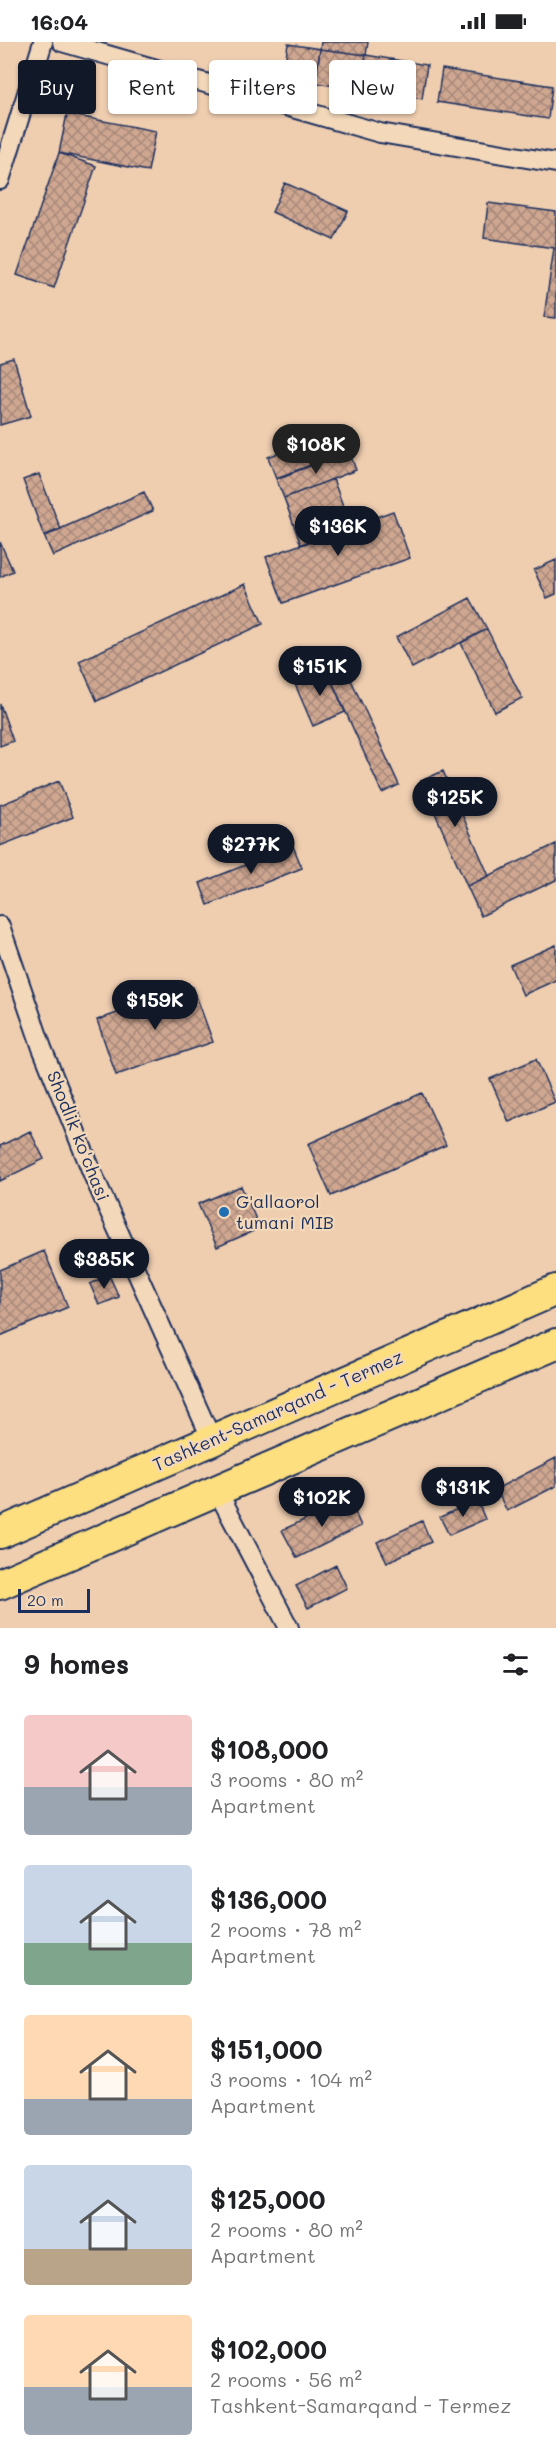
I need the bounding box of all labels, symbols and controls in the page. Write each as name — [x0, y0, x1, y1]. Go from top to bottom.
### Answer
text: 16:04 — [30, 7, 88, 36]
chip: Buy — [18, 60, 96, 114]
chip: Rent — [108, 60, 197, 114]
chip: Filters — [209, 60, 317, 114]
chip: New — [329, 60, 416, 114]
pin: $108K — [274, 424, 358, 475]
text: $108K — [286, 430, 346, 456]
pin: $136K — [296, 506, 380, 557]
text: $136K — [309, 512, 367, 538]
pin: $151K — [278, 646, 362, 697]
text: $151K — [293, 652, 347, 678]
pin: $125K — [413, 777, 497, 828]
text: $125K — [426, 783, 484, 809]
pin: $277K — [209, 824, 293, 875]
text: $277K — [222, 830, 280, 856]
pin: $159K — [113, 980, 197, 1031]
text: $159K — [126, 986, 184, 1012]
street label: Shodlik ko'chasi — [42, 1067, 116, 1204]
place label: G'allaorol tumani MIB — [236, 1189, 334, 1234]
marker: G'allaorol tumani MIB — [217, 1205, 231, 1219]
pin: $385K — [62, 1239, 146, 1290]
text: $385K — [73, 1245, 135, 1271]
street label: Tashkent-Samarqand - Termez — [149, 1344, 406, 1476]
pin: $131K — [421, 1467, 505, 1518]
text: $131K — [435, 1473, 491, 1499]
pin: $102K — [280, 1477, 364, 1528]
text: $102K — [293, 1483, 351, 1509]
scale bar — [18, 1586, 90, 1614]
text: 20 m — [27, 1589, 64, 1610]
text: 9 homes — [24, 1647, 129, 1681]
icon: filters — [499, 1648, 532, 1681]
text: $108,000 — [210, 1732, 329, 1766]
icon: home — [72, 1739, 144, 1811]
text: 3 rooms · 80 m² — [210, 1766, 363, 1792]
text: Apartment — [210, 1792, 316, 1818]
text: $136,000 — [210, 1882, 327, 1916]
icon: home — [72, 1889, 144, 1961]
text: 2 rooms · 78 m² — [210, 1916, 362, 1942]
text: Apartment — [210, 1942, 316, 1968]
text: $151,000 — [210, 2032, 322, 2066]
icon: home — [72, 2039, 144, 2111]
text: 3 rooms · 104 m² — [210, 2066, 372, 2092]
text: Apartment — [210, 2092, 316, 2118]
text: $125,000 — [210, 2182, 325, 2216]
icon: home — [72, 2189, 144, 2261]
text: 2 rooms · 80 m² — [210, 2216, 363, 2242]
text: Apartment — [210, 2242, 316, 2268]
text: $102,000 — [210, 2332, 327, 2366]
icon: home — [72, 2339, 144, 2411]
text: 2 rooms · 56 m² — [210, 2366, 362, 2392]
text: Tashkent-Samarqand - Termez — [210, 2392, 511, 2418]

